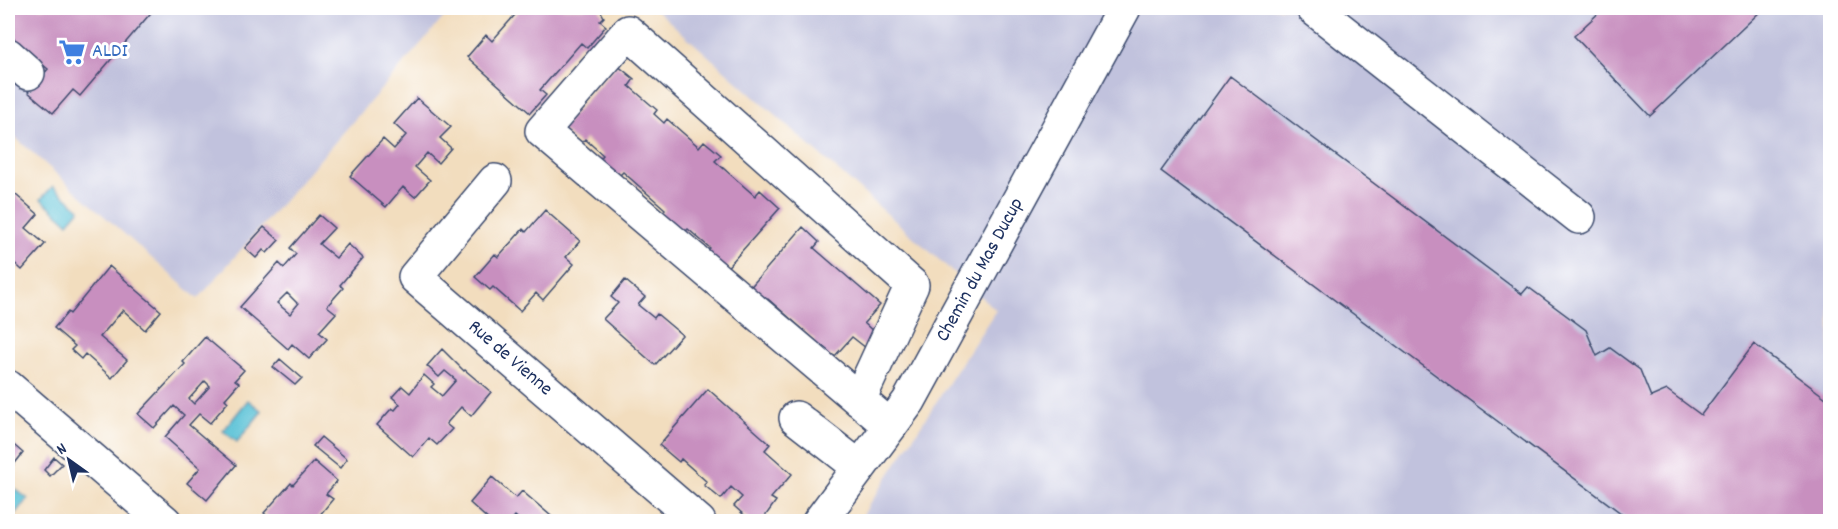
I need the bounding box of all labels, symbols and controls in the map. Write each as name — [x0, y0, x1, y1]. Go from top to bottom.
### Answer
supermarket icon: ALDI — [57, 37, 87, 67]
place label: ALDI — [92, 38, 128, 66]
street label: Chemin du Mas Ducup — [930, 193, 1031, 347]
street label: Rue de Vienne — [461, 314, 558, 403]
north arrow — [39, 430, 99, 490]
text: N — [52, 438, 72, 461]

